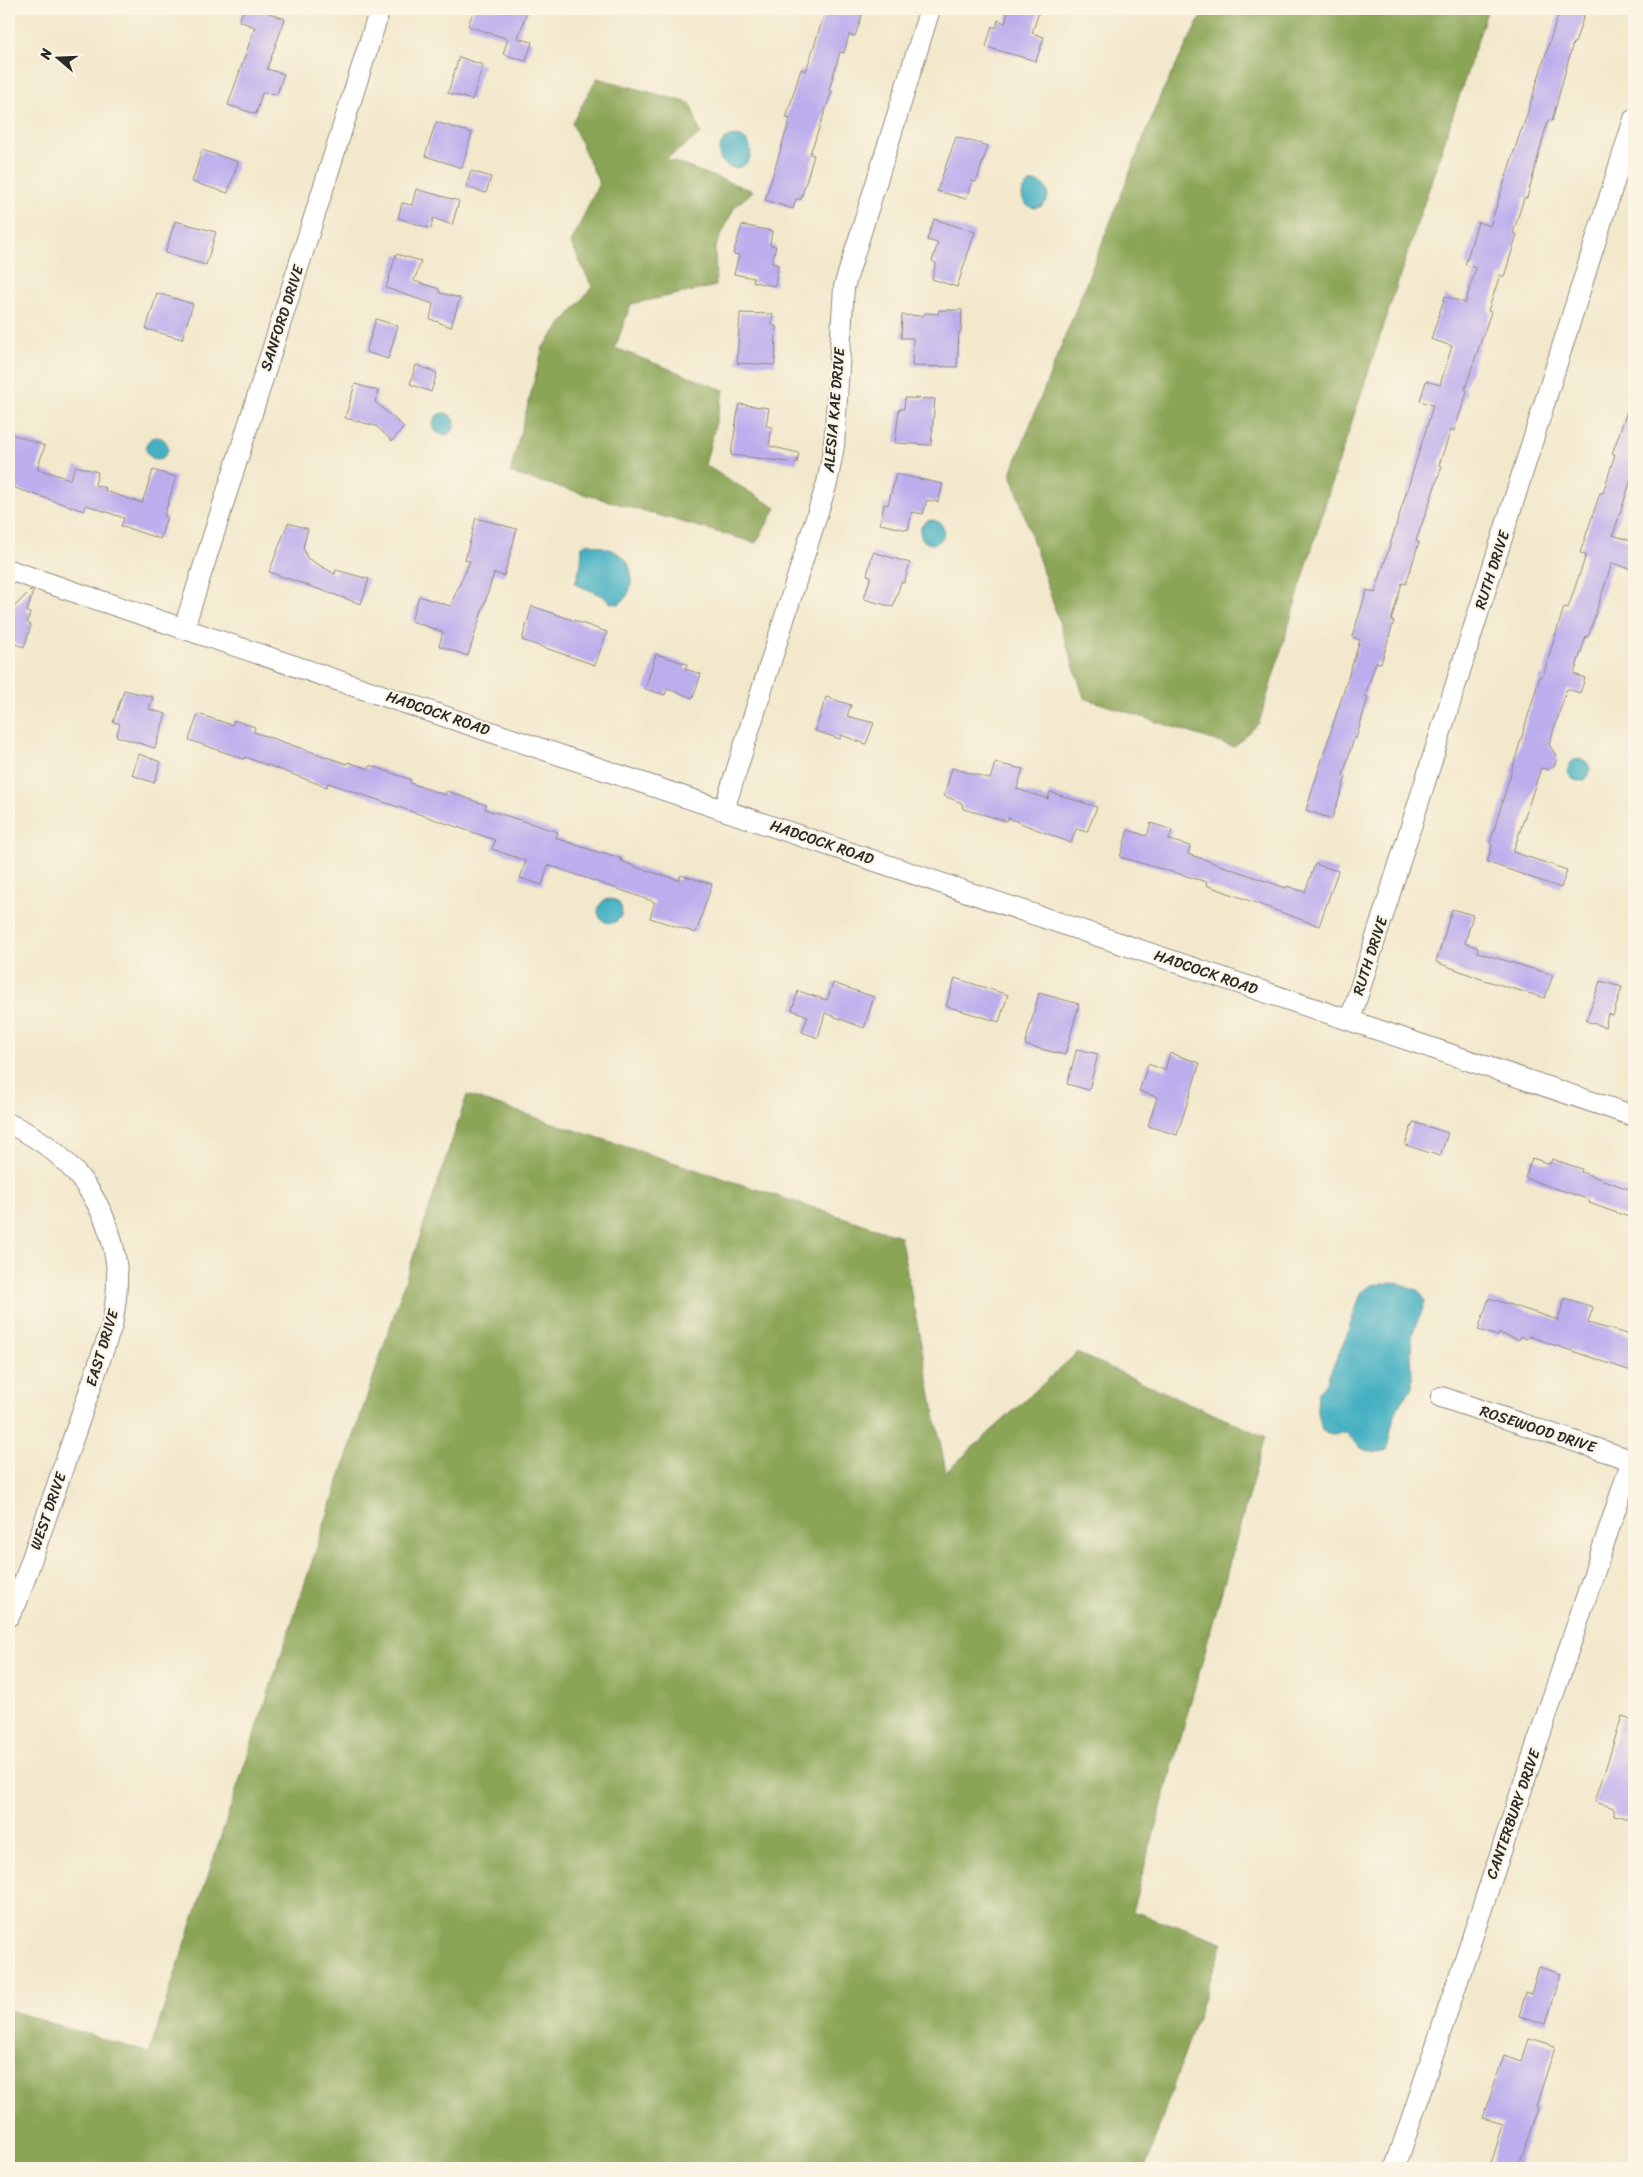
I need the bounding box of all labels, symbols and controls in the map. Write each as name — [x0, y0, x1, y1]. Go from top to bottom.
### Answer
north arrow — [32, 32, 82, 82]
text: N — [32, 45, 60, 64]
street label: SANFORD DRIVE — [253, 260, 312, 374]
street label: ALESIA KAE DRIVE — [816, 345, 853, 474]
street label: RUTH DRIVE — [1467, 526, 1517, 613]
street label: HADCOCK ROAD — [383, 683, 493, 743]
street label: HADCOCK ROAD — [767, 812, 877, 872]
street label: RUTH DRIVE — [1345, 912, 1395, 999]
street label: HADCOCK ROAD — [1151, 942, 1261, 1002]
street label: EAST DRIVE — [78, 1305, 127, 1390]
street label: ROSEWOOD DRIVE — [1477, 1398, 1601, 1461]
street label: WEST DRIVE — [23, 1467, 74, 1553]
street label: CANTERBURY DRIVE — [1479, 1744, 1548, 1883]

